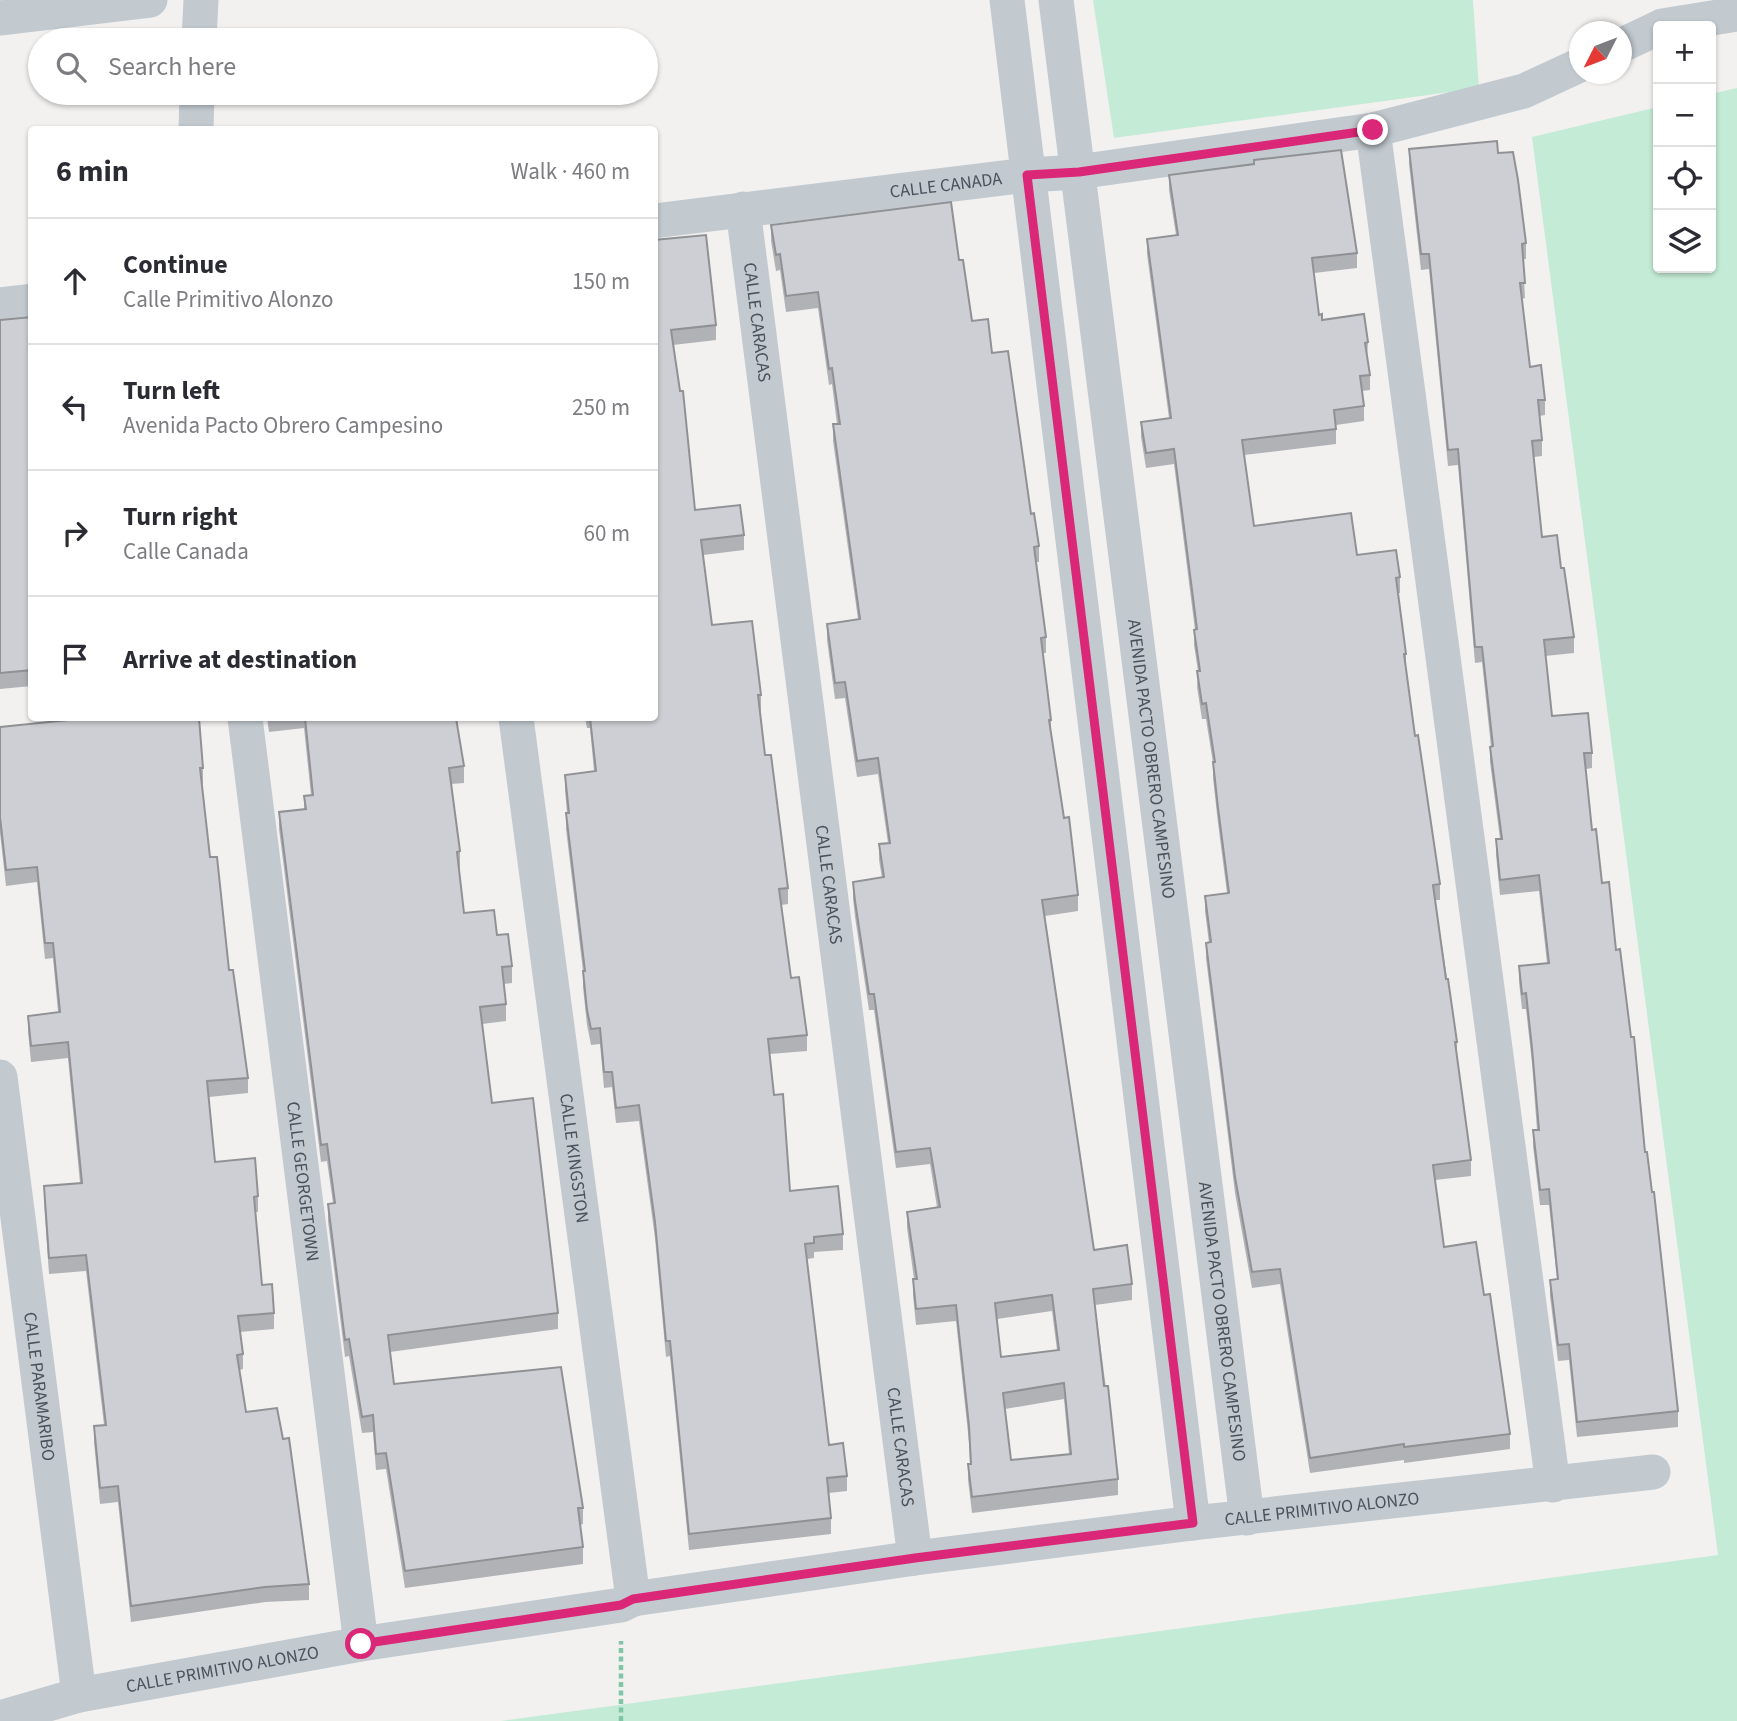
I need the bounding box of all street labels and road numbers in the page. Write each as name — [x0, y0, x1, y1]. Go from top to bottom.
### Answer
street label: CALLE CANADA — [888, 166, 1004, 204]
street label: CALLE CARACAS — [737, 261, 777, 383]
street label: AVENIDA PACTO OBRERO CAMPESINO — [1122, 618, 1181, 900]
street label: CALLE CARACAS — [809, 823, 849, 946]
street label: CALLE KINGSTON — [553, 1092, 595, 1225]
street label: CALLE GEORGETOWN — [281, 1100, 325, 1263]
street label: AVENIDA PACTO OBRERO CAMPESINO — [1192, 1180, 1252, 1463]
street label: CALLE PARAMARIBO — [18, 1310, 61, 1463]
street label: CALLE CARACAS — [881, 1386, 921, 1508]
street label: CALLE PRIMITIVO ALONZO — [1223, 1486, 1421, 1532]
street label: CALLE PRIMITIVO ALONZO — [124, 1639, 321, 1699]

